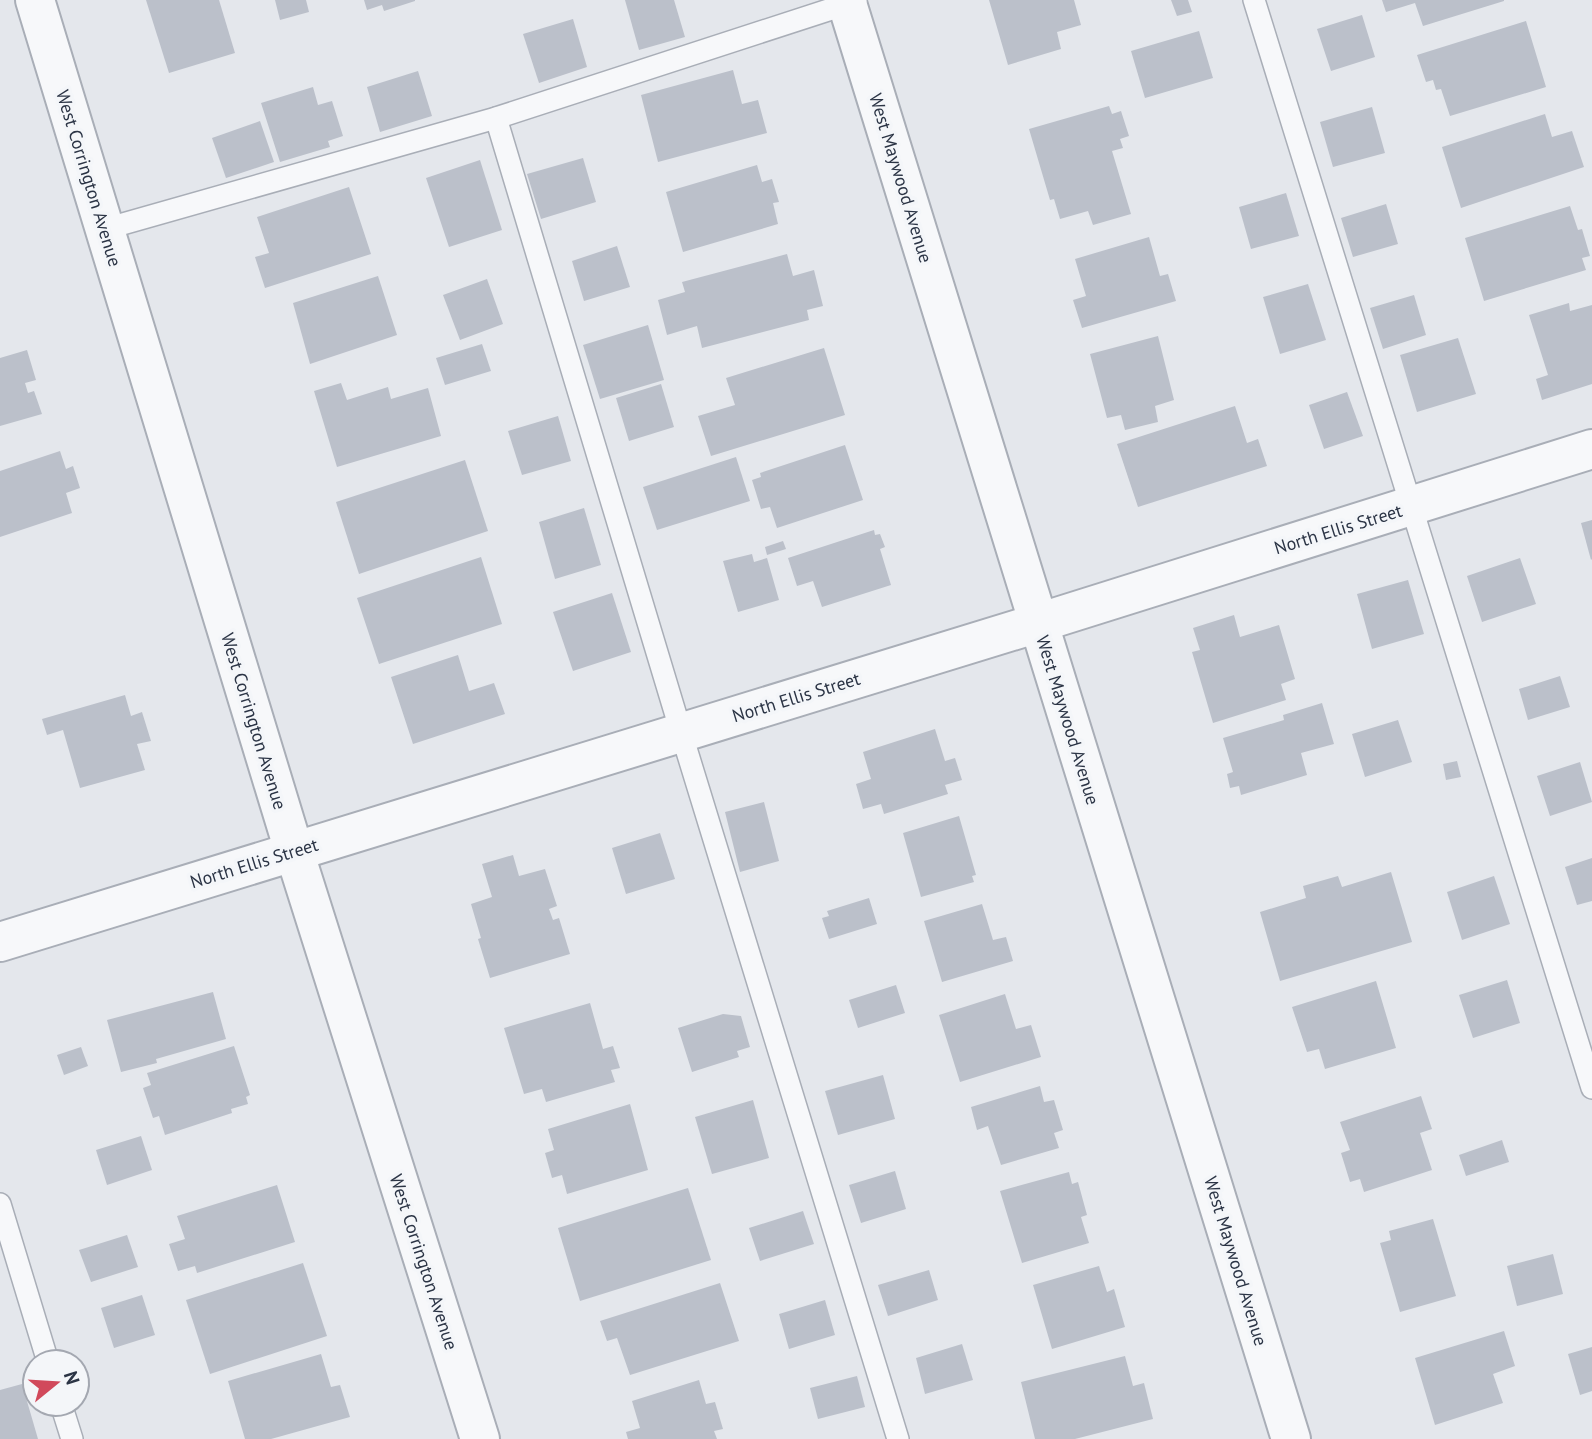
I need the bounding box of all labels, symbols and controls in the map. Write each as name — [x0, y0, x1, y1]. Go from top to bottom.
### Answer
street label: West Corrington Avenue — [51, 87, 127, 269]
street label: West Maywood Avenue — [864, 91, 938, 265]
street label: North Ellis Street — [1271, 499, 1405, 559]
street label: West Corrington Avenue — [216, 630, 292, 812]
street label: West Maywood Avenue — [1031, 633, 1105, 807]
street label: North Ellis Street — [729, 667, 863, 727]
street label: North Ellis Street — [187, 833, 321, 893]
street label: West Corrington Avenue — [385, 1171, 463, 1353]
street label: West Maywood Avenue — [1199, 1174, 1273, 1348]
north arrow — [21, 1348, 91, 1418]
text: N — [59, 1368, 86, 1387]

